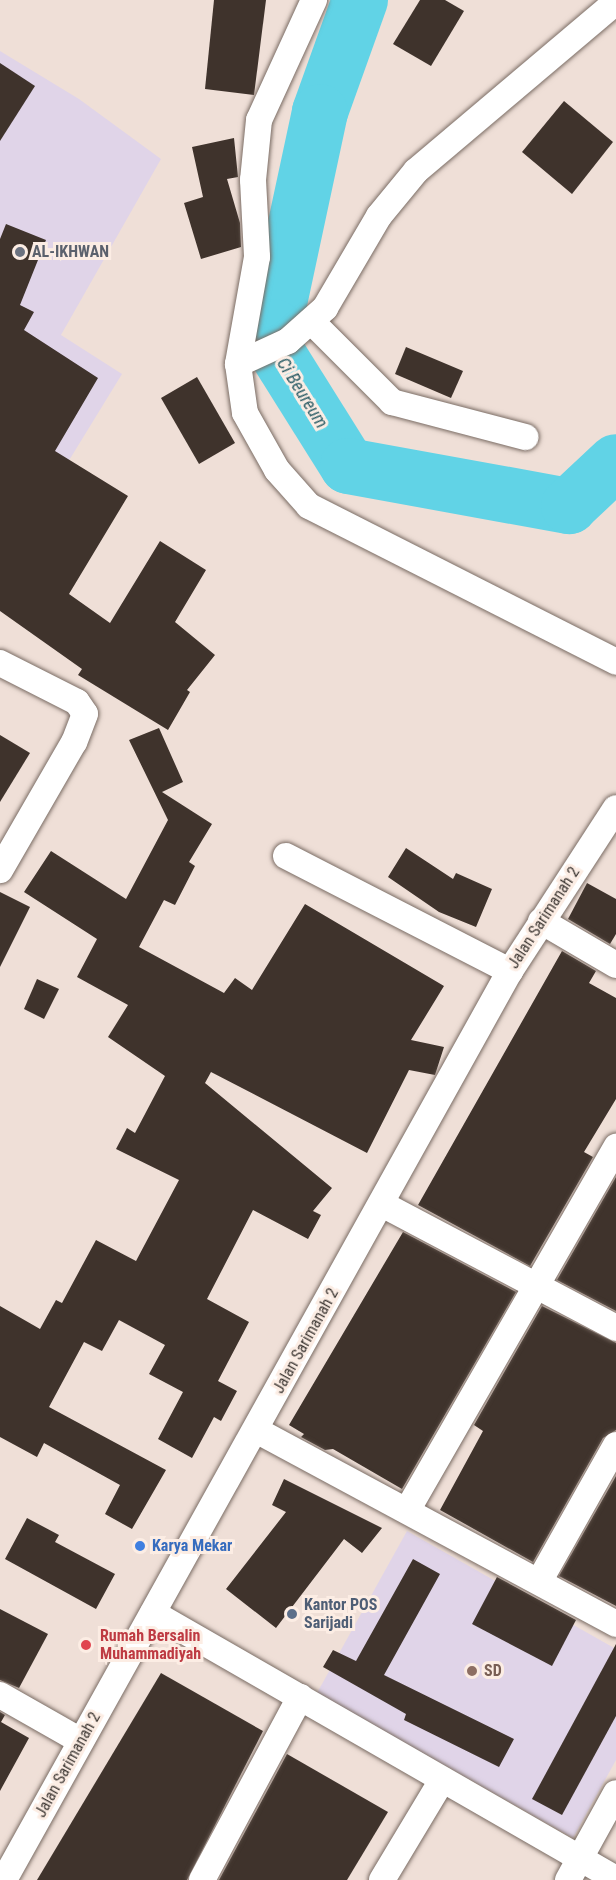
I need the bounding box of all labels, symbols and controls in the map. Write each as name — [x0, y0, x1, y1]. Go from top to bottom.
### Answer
place label: AL-IKHWAN — [32, 242, 109, 262]
marker: AL-IKHWAN — [13, 245, 27, 259]
water label: Ci Beureum — [272, 354, 332, 432]
street label: Jalan Sarimanah 2 — [504, 864, 584, 972]
street label: Jalan Sarimanah 2 — [269, 1285, 343, 1397]
place label: Karya Mekar — [152, 1536, 232, 1556]
marker: Karya Mekar — [133, 1539, 147, 1553]
place label: Kantor POS Sarijadi — [304, 1595, 377, 1633]
marker: Kantor POS Sarijadi — [285, 1607, 299, 1621]
place label: Rumah Bersalin Muhammadiyah — [100, 1626, 201, 1664]
marker: Rumah Bersalin Muhammadiyah — [77, 1636, 95, 1654]
place label: SD — [484, 1661, 502, 1681]
marker: SD — [465, 1664, 479, 1678]
street label: Jalan Sarimanah 2 — [31, 1709, 105, 1821]

